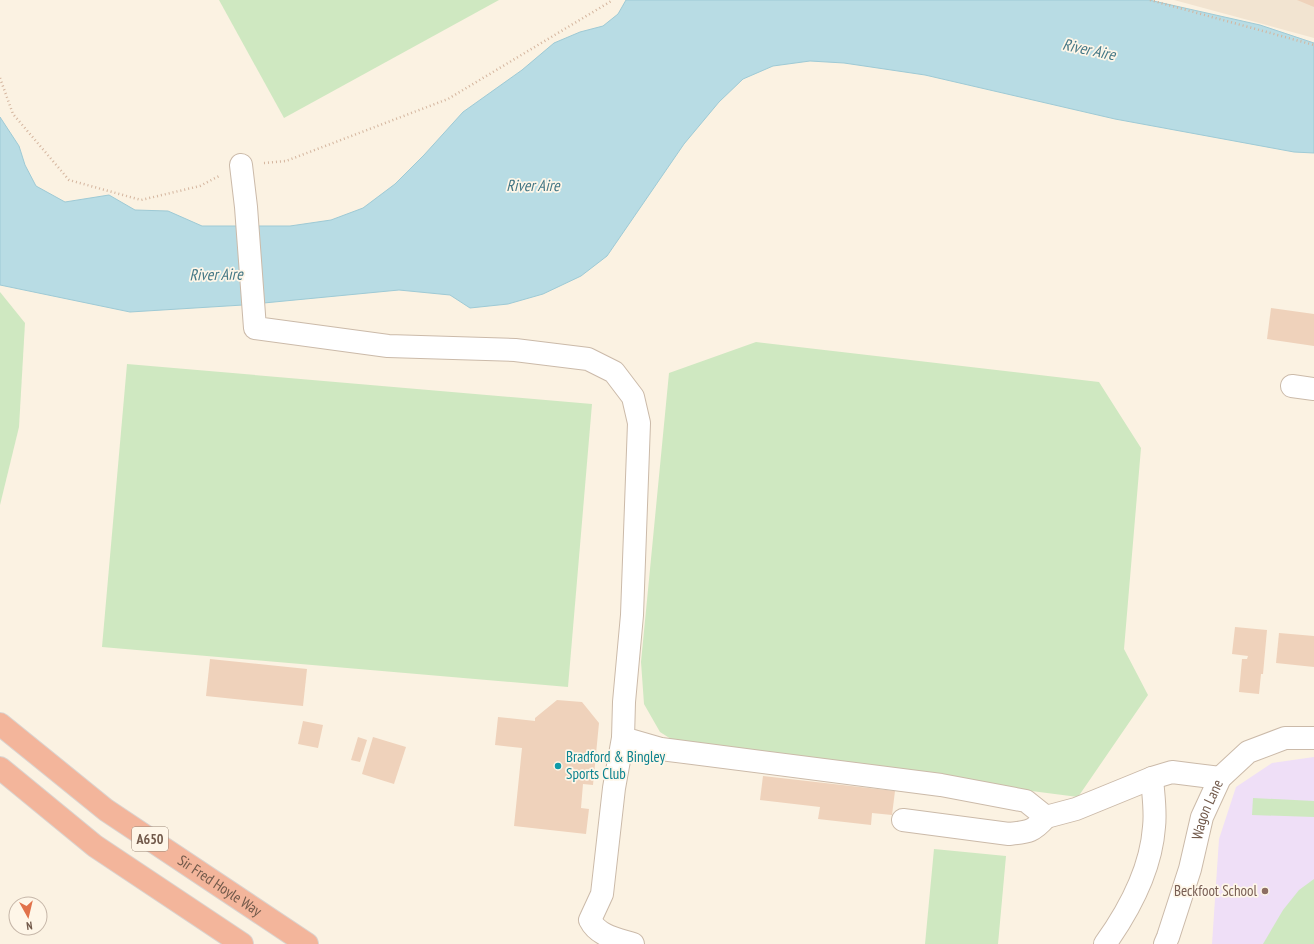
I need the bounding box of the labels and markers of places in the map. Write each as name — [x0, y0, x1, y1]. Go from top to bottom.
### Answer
place label: Bradford & Bingley Sports Club — [566, 747, 666, 783]
marker: Bradford & Bingley Sports Club — [553, 761, 563, 771]
place label: Beckfoot School — [1174, 881, 1257, 900]
marker: Beckfoot School — [1260, 886, 1270, 896]

